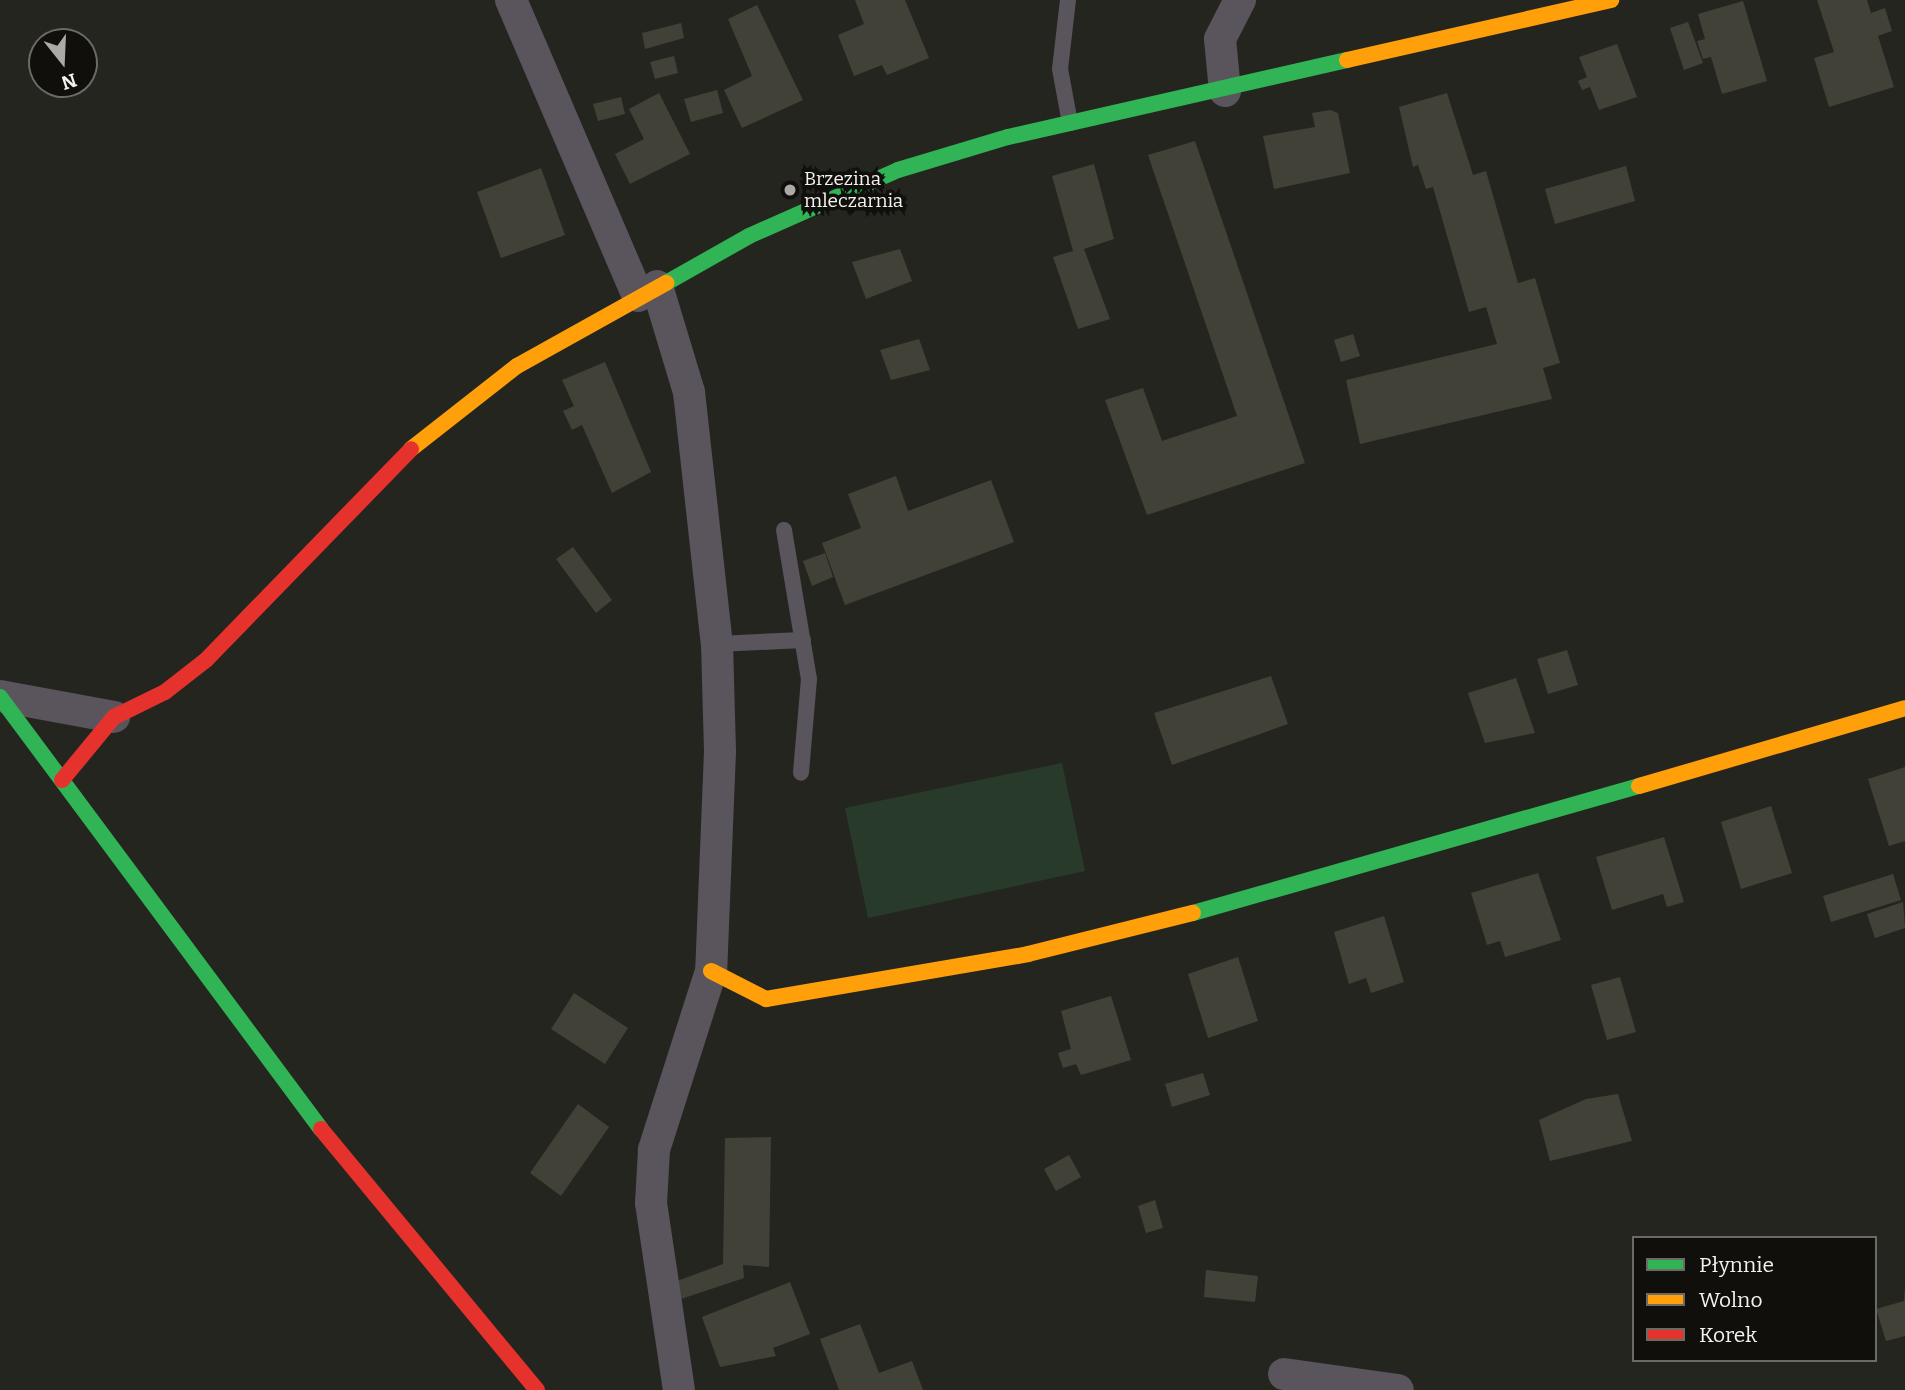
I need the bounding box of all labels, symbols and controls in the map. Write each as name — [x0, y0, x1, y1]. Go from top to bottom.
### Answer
north arrow — [28, 28, 98, 98]
text: N — [59, 68, 80, 95]
place label: Brzezina mleczarnia — [804, 168, 903, 212]
marker: Brzezina mleczarnia — [782, 182, 798, 198]
legend — [1632, 1236, 1877, 1362]
text: Płynnie — [1699, 1252, 1774, 1278]
text: Wolno — [1699, 1287, 1762, 1313]
text: Korek — [1699, 1322, 1757, 1348]

